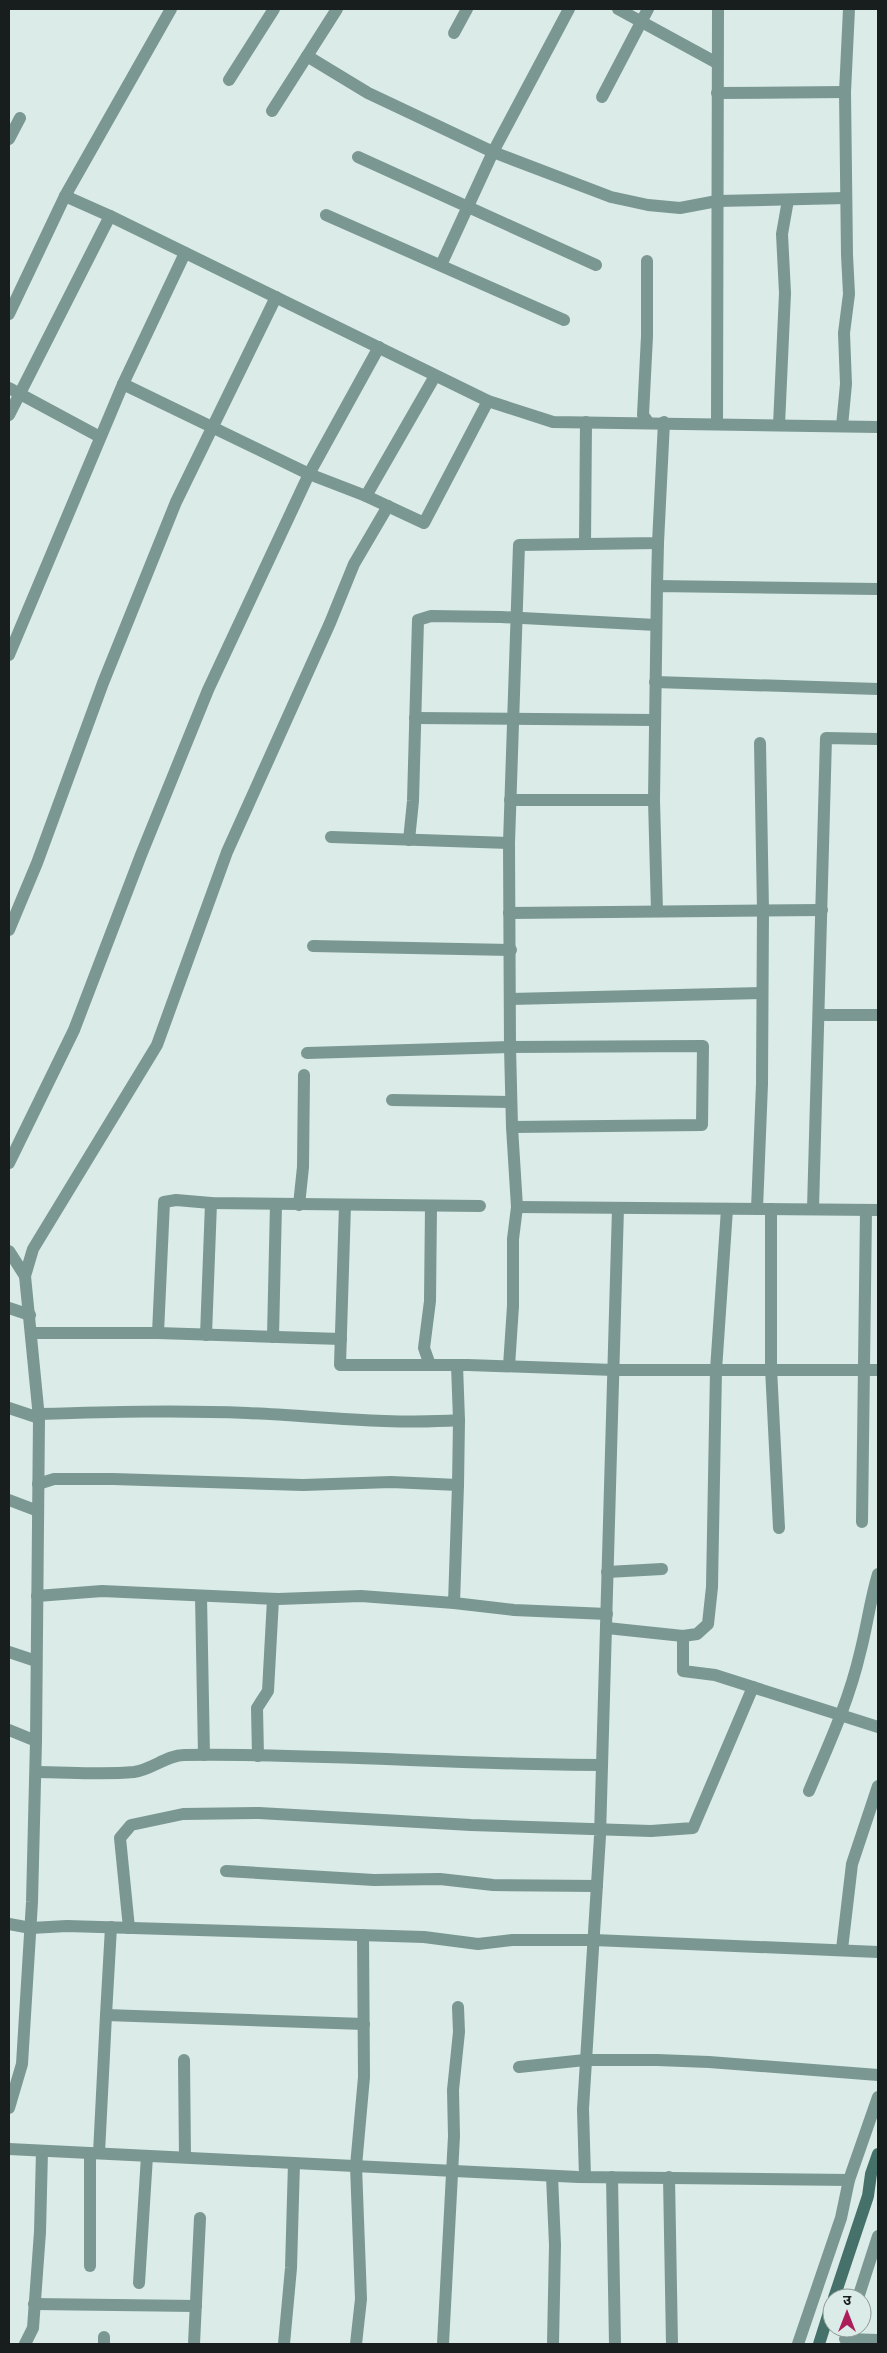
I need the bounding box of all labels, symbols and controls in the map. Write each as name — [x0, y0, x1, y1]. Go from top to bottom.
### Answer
north arrow — [822, 2288, 872, 2338]
text: उ — [843, 2290, 852, 2309]

